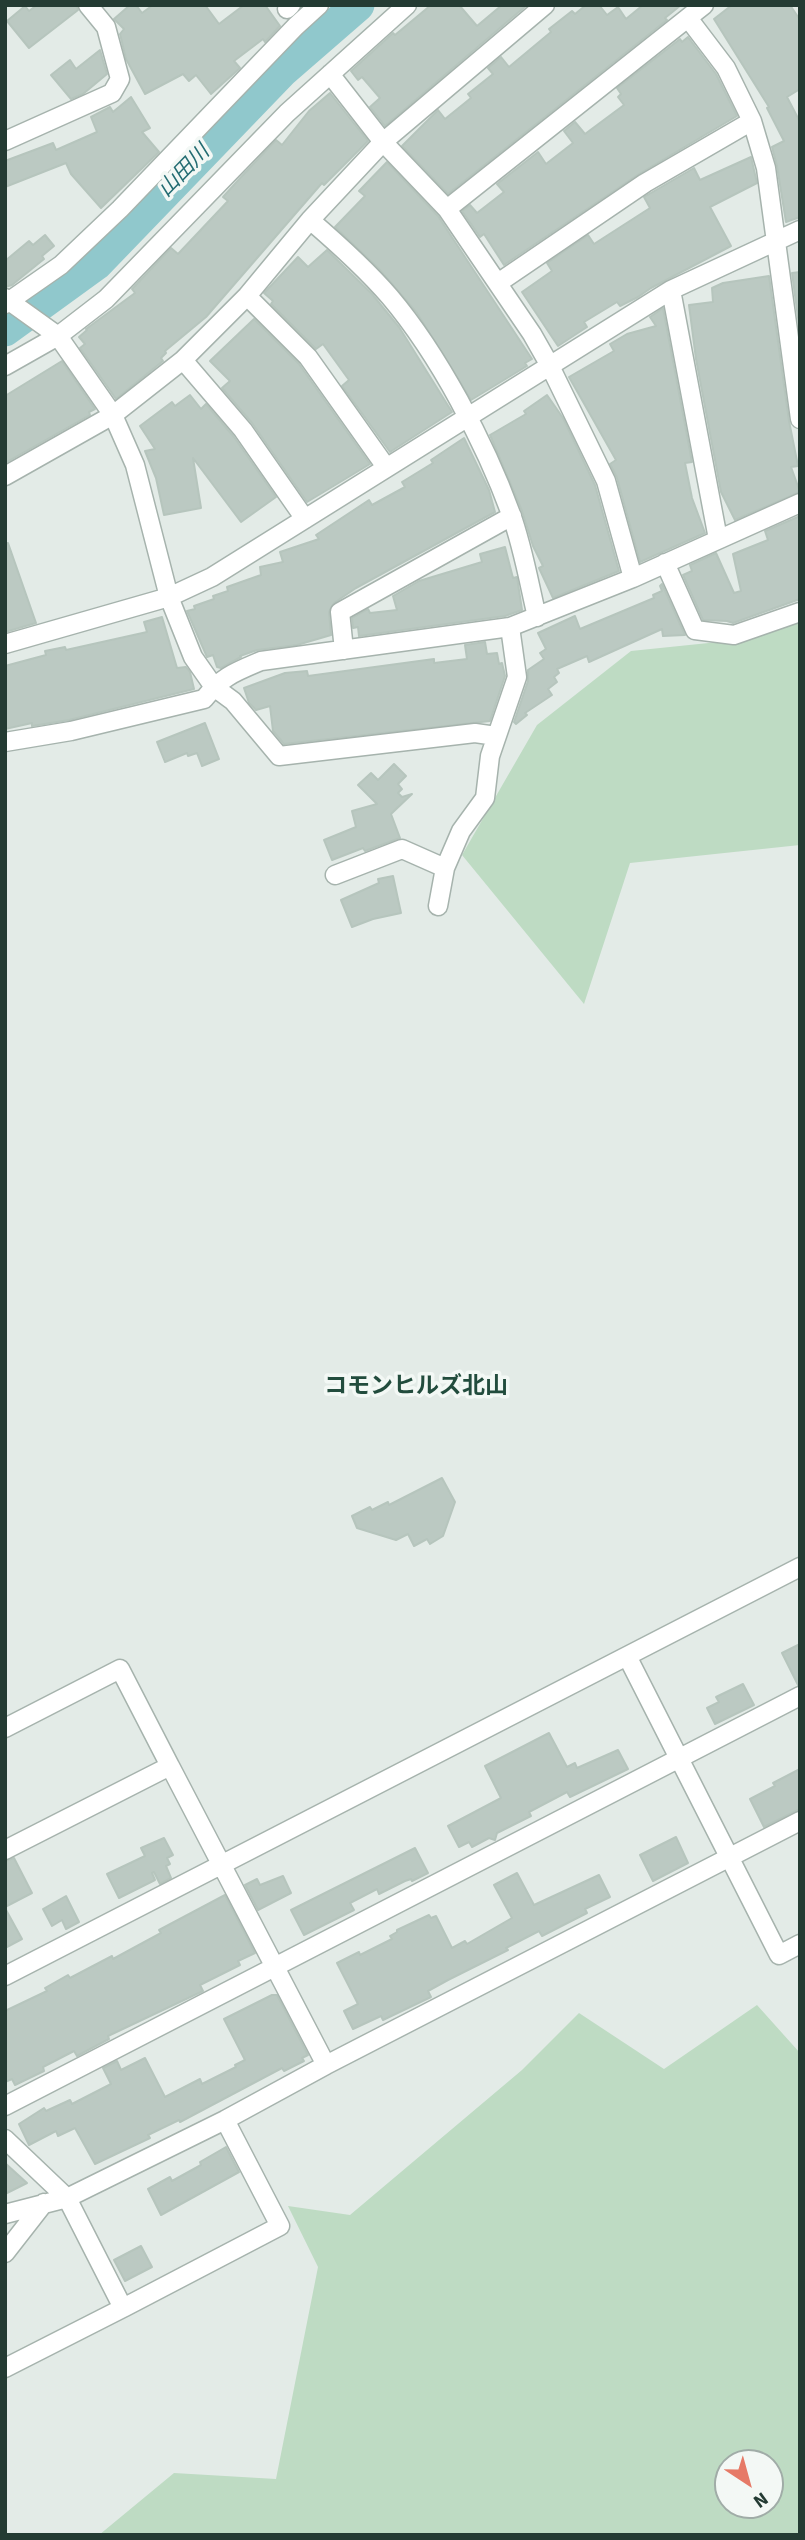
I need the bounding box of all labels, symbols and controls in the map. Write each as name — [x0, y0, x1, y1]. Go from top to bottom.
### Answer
water label: 山田川 — [154, 141, 216, 203]
district label: コモンヒルズ北山 — [324, 1374, 508, 1402]
north arrow — [714, 2449, 784, 2519]
text: N — [747, 2485, 774, 2514]

